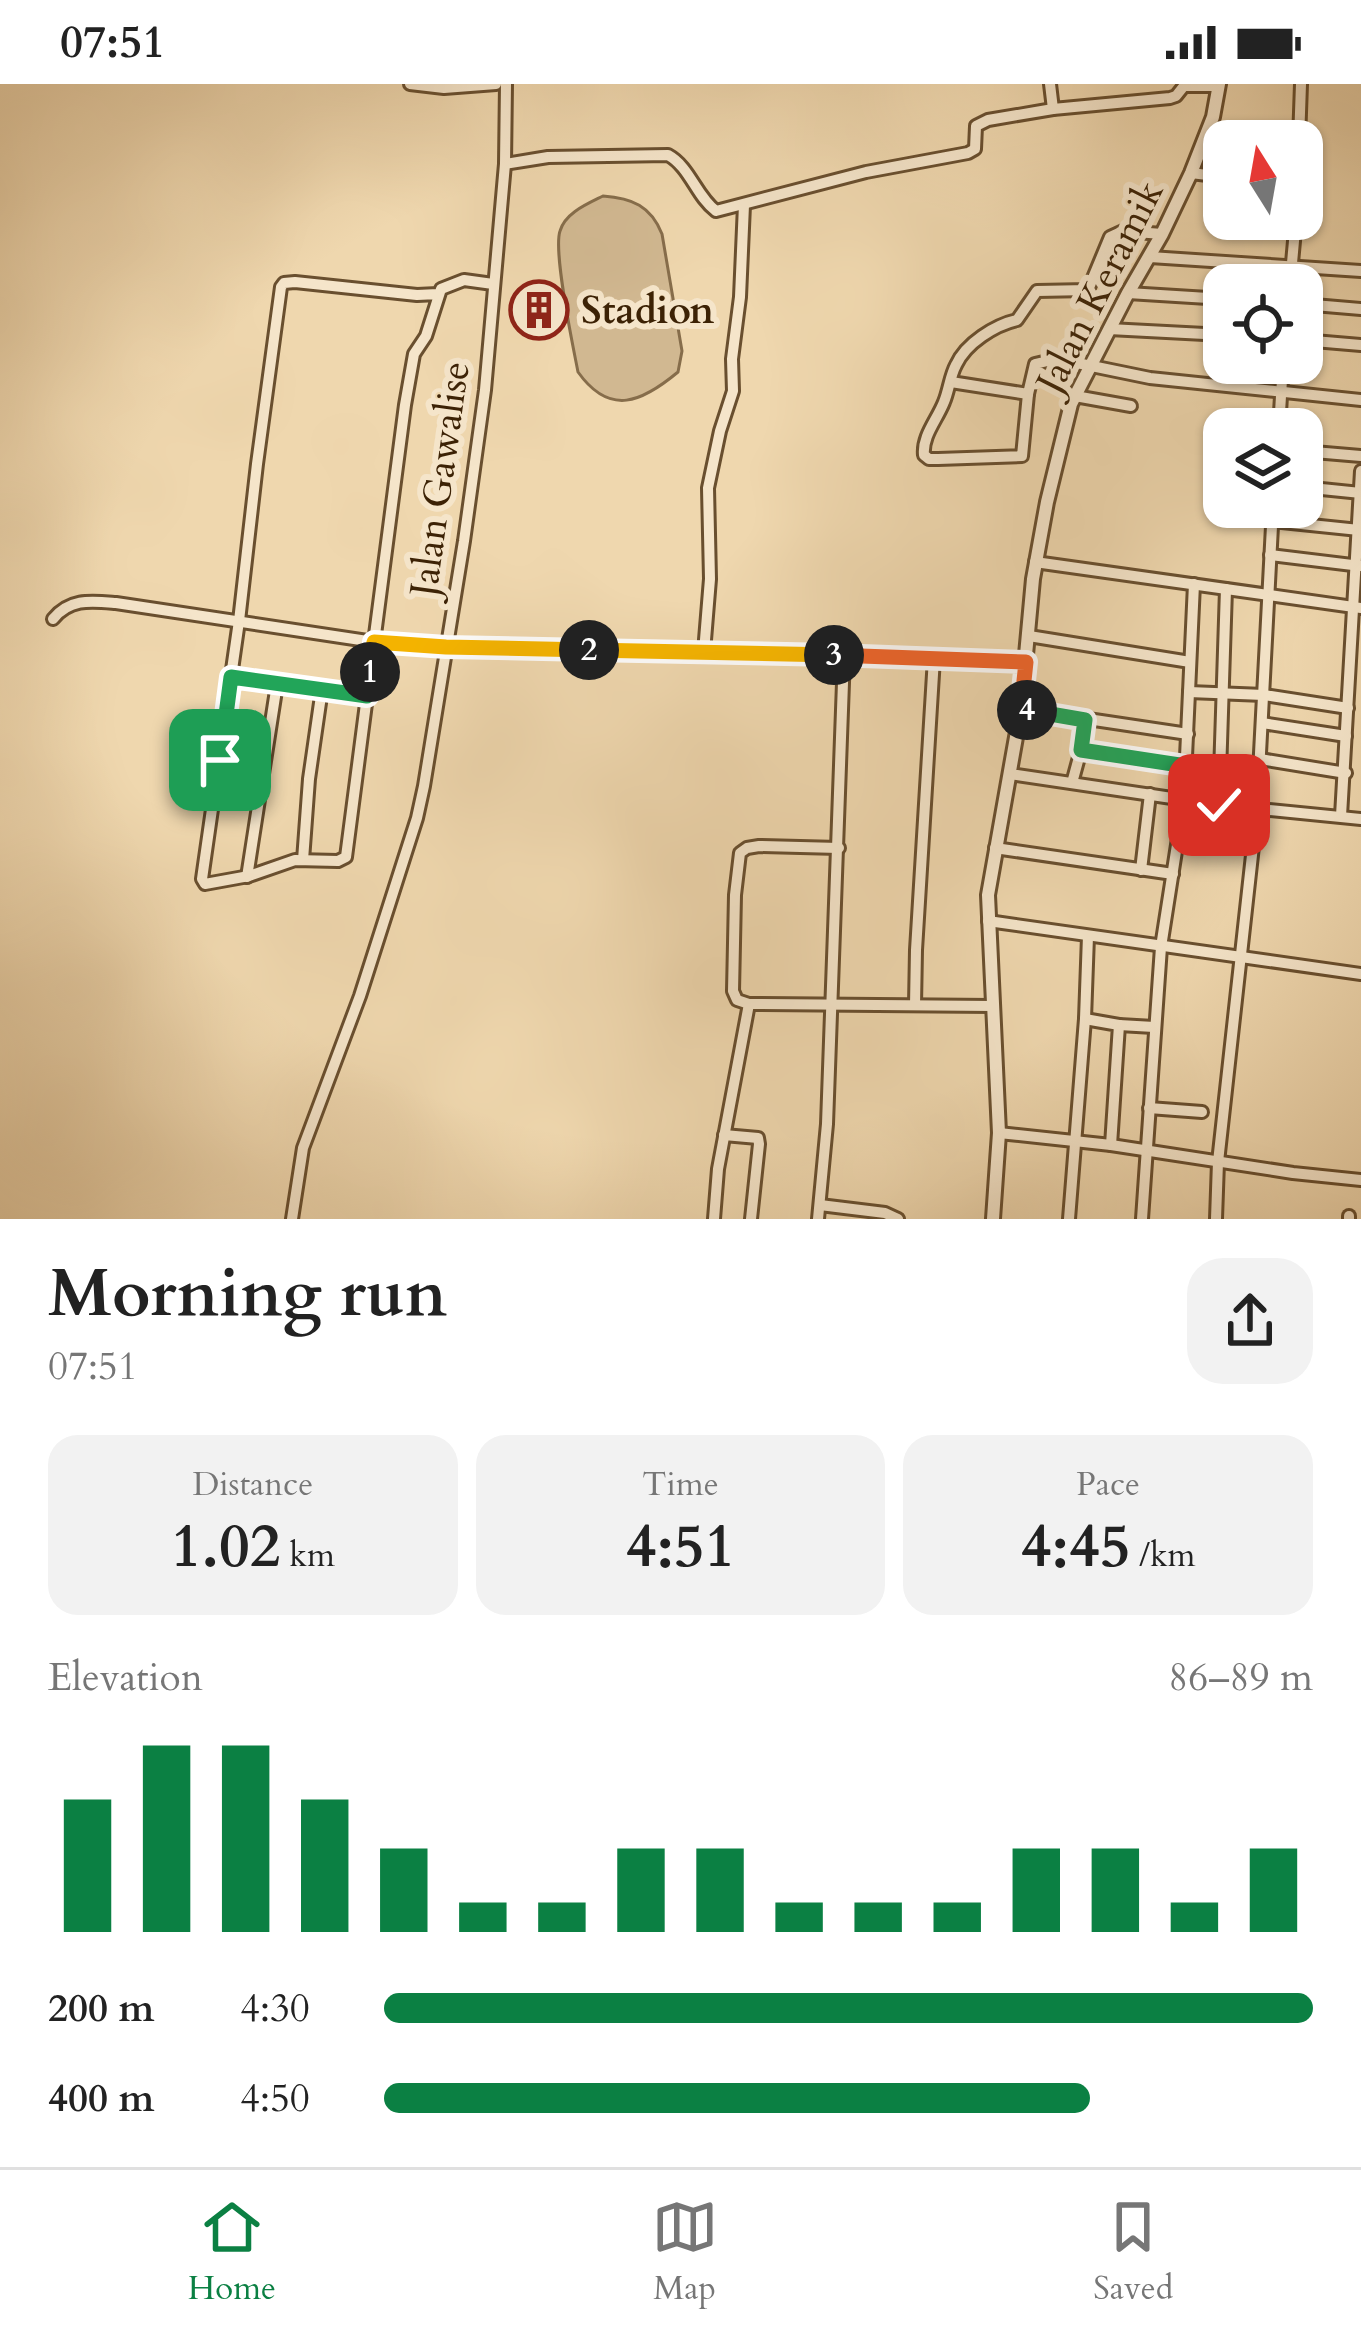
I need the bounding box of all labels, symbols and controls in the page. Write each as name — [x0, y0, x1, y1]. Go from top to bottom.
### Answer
text: 07:51 — [60, 12, 165, 73]
north arrow — [1203, 120, 1323, 240]
map controls — [1203, 120, 1323, 528]
street label: Jalan Keramik — [1021, 171, 1176, 407]
button: locate — [1203, 264, 1323, 384]
building icon: Stadion — [508, 279, 570, 341]
place label: Stadion — [581, 284, 714, 337]
street label: Jalan Gawalise — [397, 358, 483, 605]
button: layers — [1203, 408, 1323, 528]
pin: 2 — [559, 620, 619, 680]
pin: 3 — [804, 625, 864, 685]
text: 2 — [581, 627, 597, 672]
text: 3 — [826, 632, 842, 677]
pin: 1 — [340, 642, 400, 702]
text: 1 — [362, 649, 378, 694]
pin: 4 — [997, 680, 1057, 740]
text: 4 — [1019, 687, 1035, 732]
pin — [169, 709, 271, 811]
icon: arrive — [187, 727, 253, 793]
pin — [1168, 754, 1270, 856]
icon: check — [1186, 772, 1252, 838]
text: Morning run — [48, 1250, 447, 1339]
button: share — [1187, 1258, 1313, 1384]
text: 07:51 — [48, 1340, 138, 1393]
text: Distance — [193, 1462, 313, 1507]
text: Time — [642, 1462, 719, 1507]
text: Pace — [1076, 1462, 1140, 1507]
text: 1.02 — [171, 1507, 280, 1588]
text: 4:51 — [626, 1507, 735, 1588]
text: 4:45 — [1021, 1507, 1130, 1588]
text: km — [280, 1533, 335, 1578]
text: /km — [1130, 1533, 1196, 1578]
text: Elevation — [48, 1651, 203, 1704]
text: 86–89 m — [1168, 1651, 1313, 1704]
text: 200 m — [48, 1982, 154, 2035]
text: 4:30 — [240, 1982, 310, 2035]
text: 400 m — [48, 2072, 154, 2125]
text: 4:50 — [240, 2072, 310, 2125]
tab: Home — [188, 2194, 276, 2311]
tab: Map — [652, 2194, 718, 2311]
tab: Saved — [1093, 2194, 1173, 2311]

